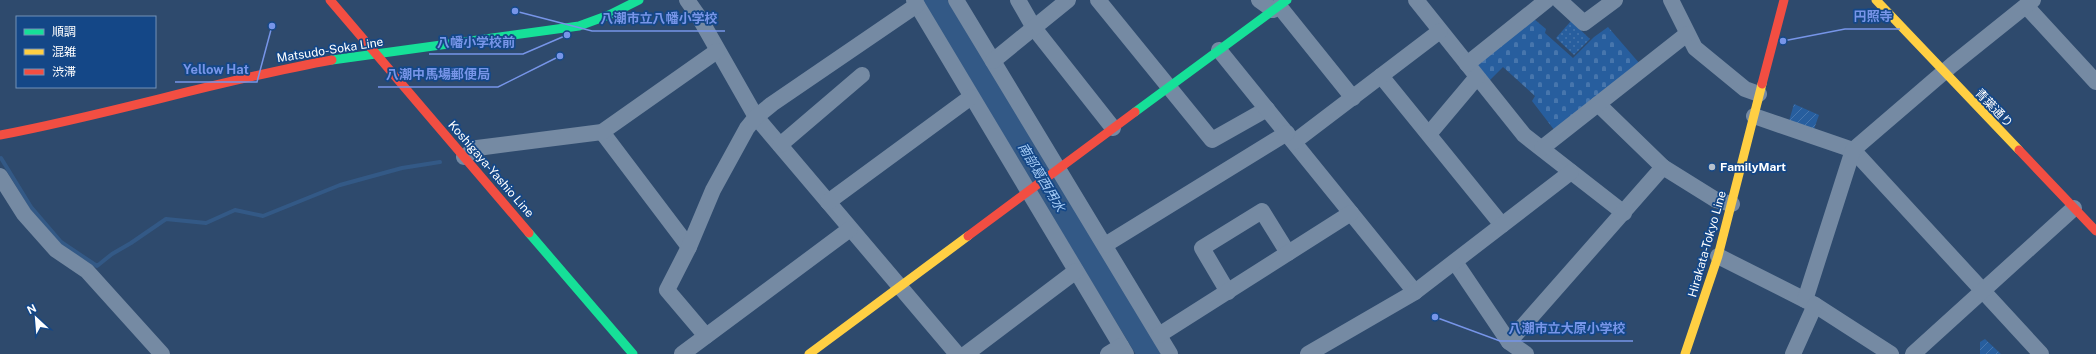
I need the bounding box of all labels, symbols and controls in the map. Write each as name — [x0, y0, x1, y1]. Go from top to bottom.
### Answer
callout: 円照寺 — [1845, 4, 1900, 29]
callout: 八潮市立八幡小学校 — [592, 6, 725, 31]
text: 円照寺 — [1853, 9, 1893, 24]
text: 八潮市立八幡小学校 — [600, 11, 718, 26]
legend — [16, 16, 156, 88]
text: 順調 — [52, 25, 76, 39]
callout: 八幡小学校前 — [429, 29, 523, 54]
street label: Matsudo-Soka Line — [276, 35, 384, 65]
text: 八幡小学校前 — [437, 35, 515, 50]
text: 混雑 — [52, 45, 76, 59]
callout: Yellow Hat — [175, 57, 257, 82]
text: Yellow Hat — [183, 62, 249, 77]
callout: 八潮中馬場郵便局 — [378, 62, 498, 87]
text: 渋滞 — [52, 65, 76, 79]
text: 八潮中馬場郵便局 — [386, 67, 490, 82]
street label: 青葉通り — [1972, 86, 2016, 130]
street label: Koshigaya-Yashio Line — [445, 118, 537, 220]
water label: 南部葛西用水 — [1015, 140, 1069, 216]
place label: FamilyMart — [1720, 160, 1786, 174]
marker: FamilyMart — [1707, 162, 1717, 172]
street label: Hirakata-Tokyo Line — [1685, 189, 1729, 299]
north arrow — [16, 298, 56, 338]
text: N — [25, 302, 38, 316]
callout: 八潮市立大原小学校 — [1500, 316, 1633, 341]
text: 八潮市立大原小学校 — [1508, 321, 1626, 336]

